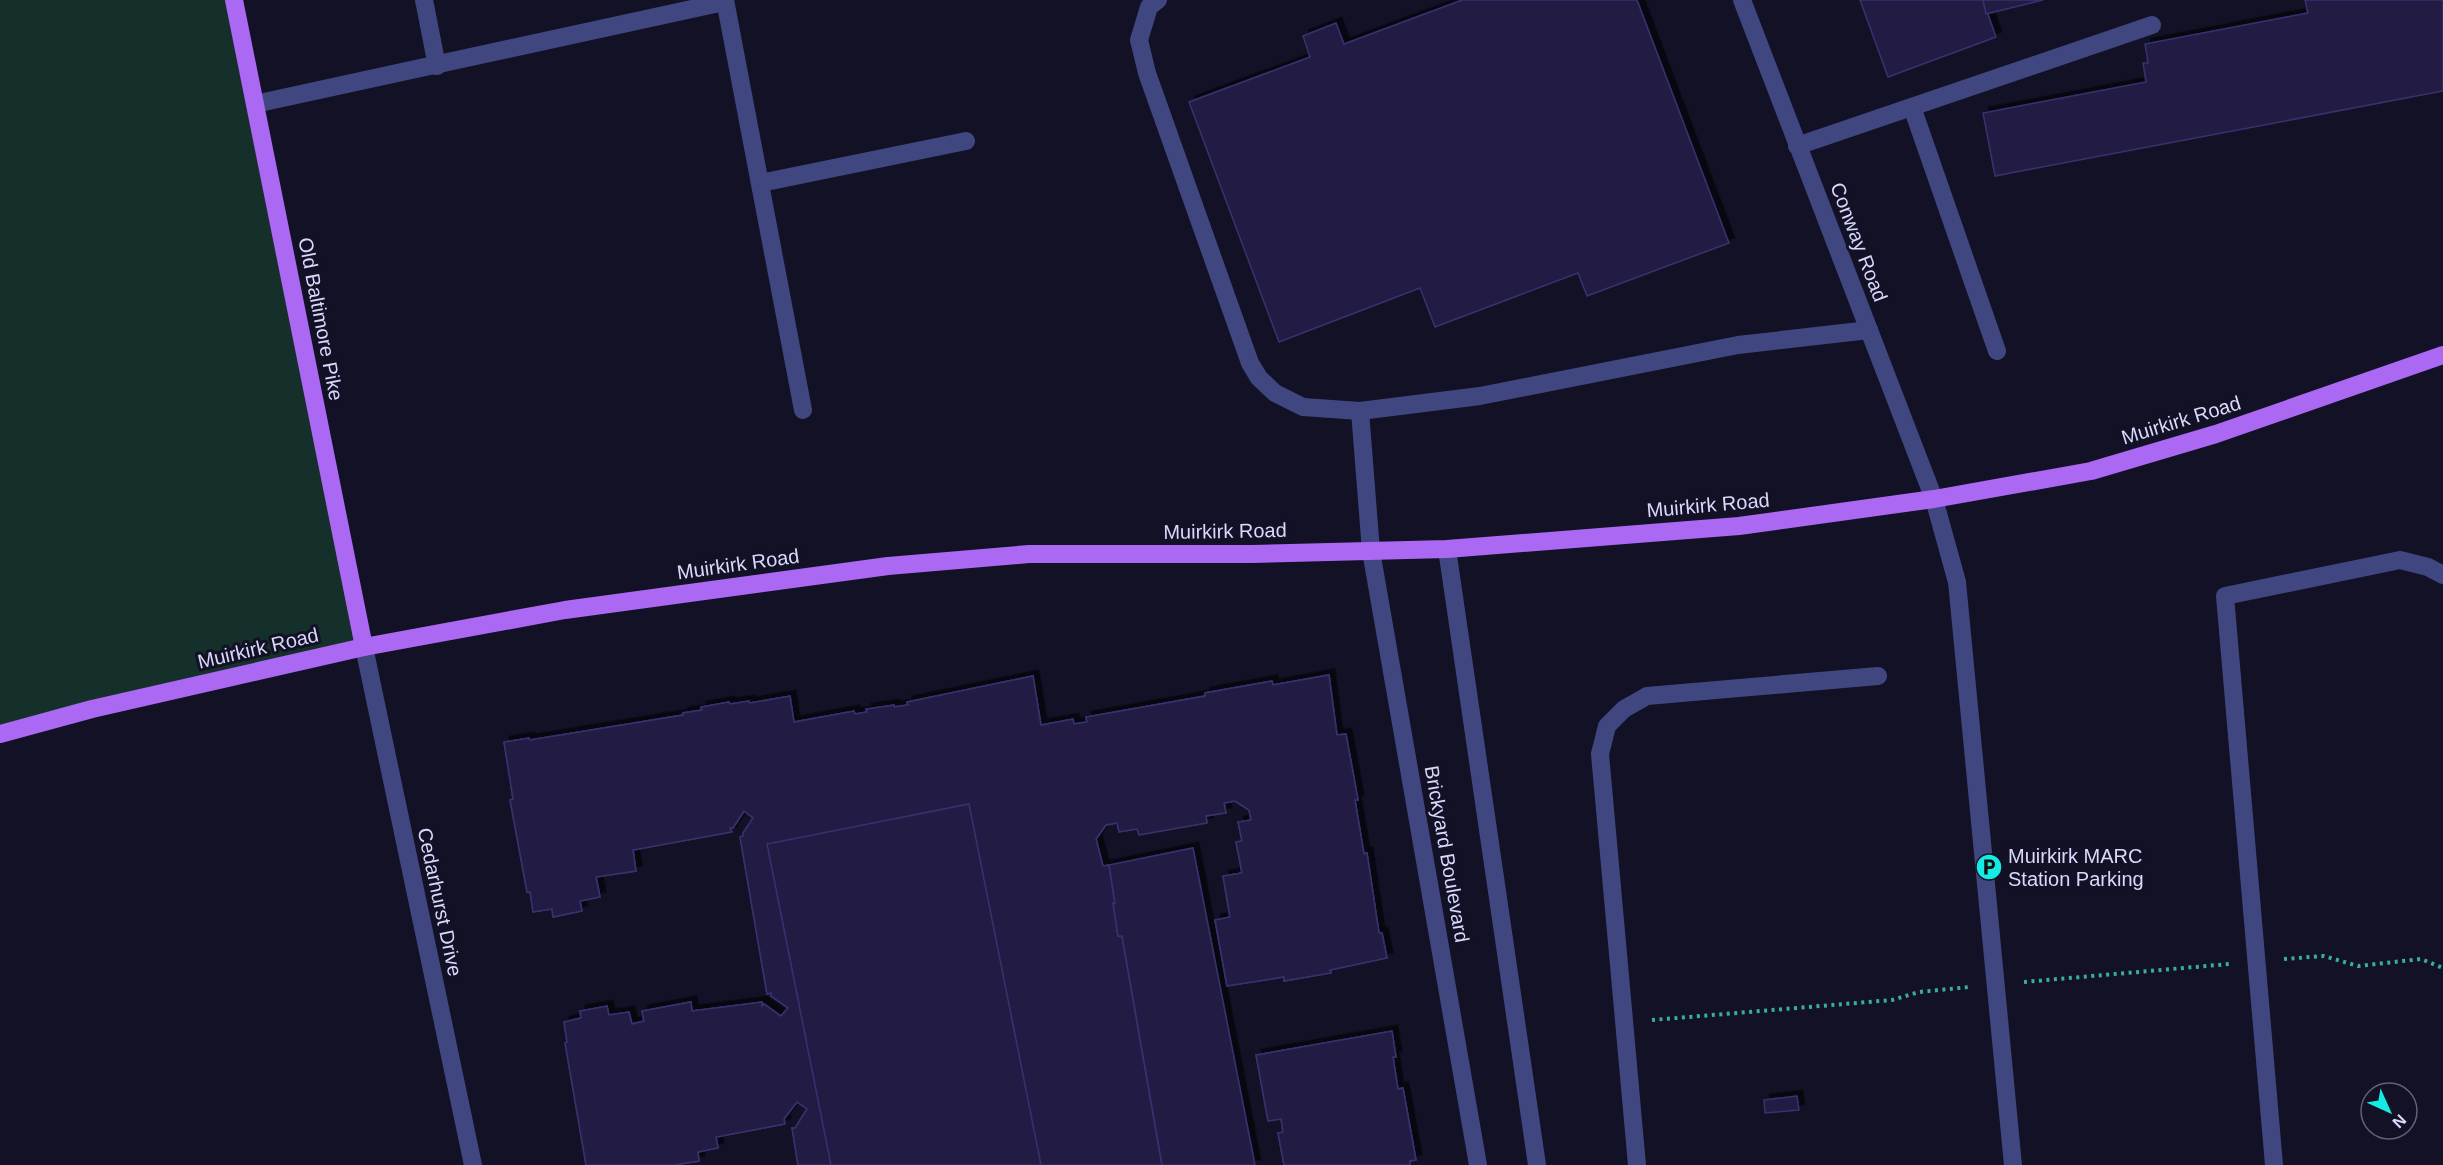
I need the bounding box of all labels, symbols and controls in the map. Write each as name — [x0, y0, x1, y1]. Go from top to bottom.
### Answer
street label: Conway Road — [1826, 179, 1892, 305]
street label: Old Baltimore Pike — [294, 236, 348, 402]
street label: Muirkirk Road — [2119, 391, 2243, 449]
street label: Muirkirk Road — [1646, 489, 1770, 521]
street label: Muirkirk Road — [1163, 519, 1287, 543]
street label: Muirkirk Road — [675, 545, 801, 583]
street label: Muirkirk Road — [195, 623, 321, 673]
street label: Brickyard Boulevard — [1421, 764, 1473, 944]
street label: Cedarhurst Drive — [414, 826, 466, 978]
place label: Muirkirk MARC Station Parking — [2008, 845, 2144, 890]
parking icon: Muirkirk MARC Station Parking — [1974, 852, 2004, 882]
north arrow — [2359, 1081, 2419, 1141]
text: N — [2389, 1111, 2409, 1131]

